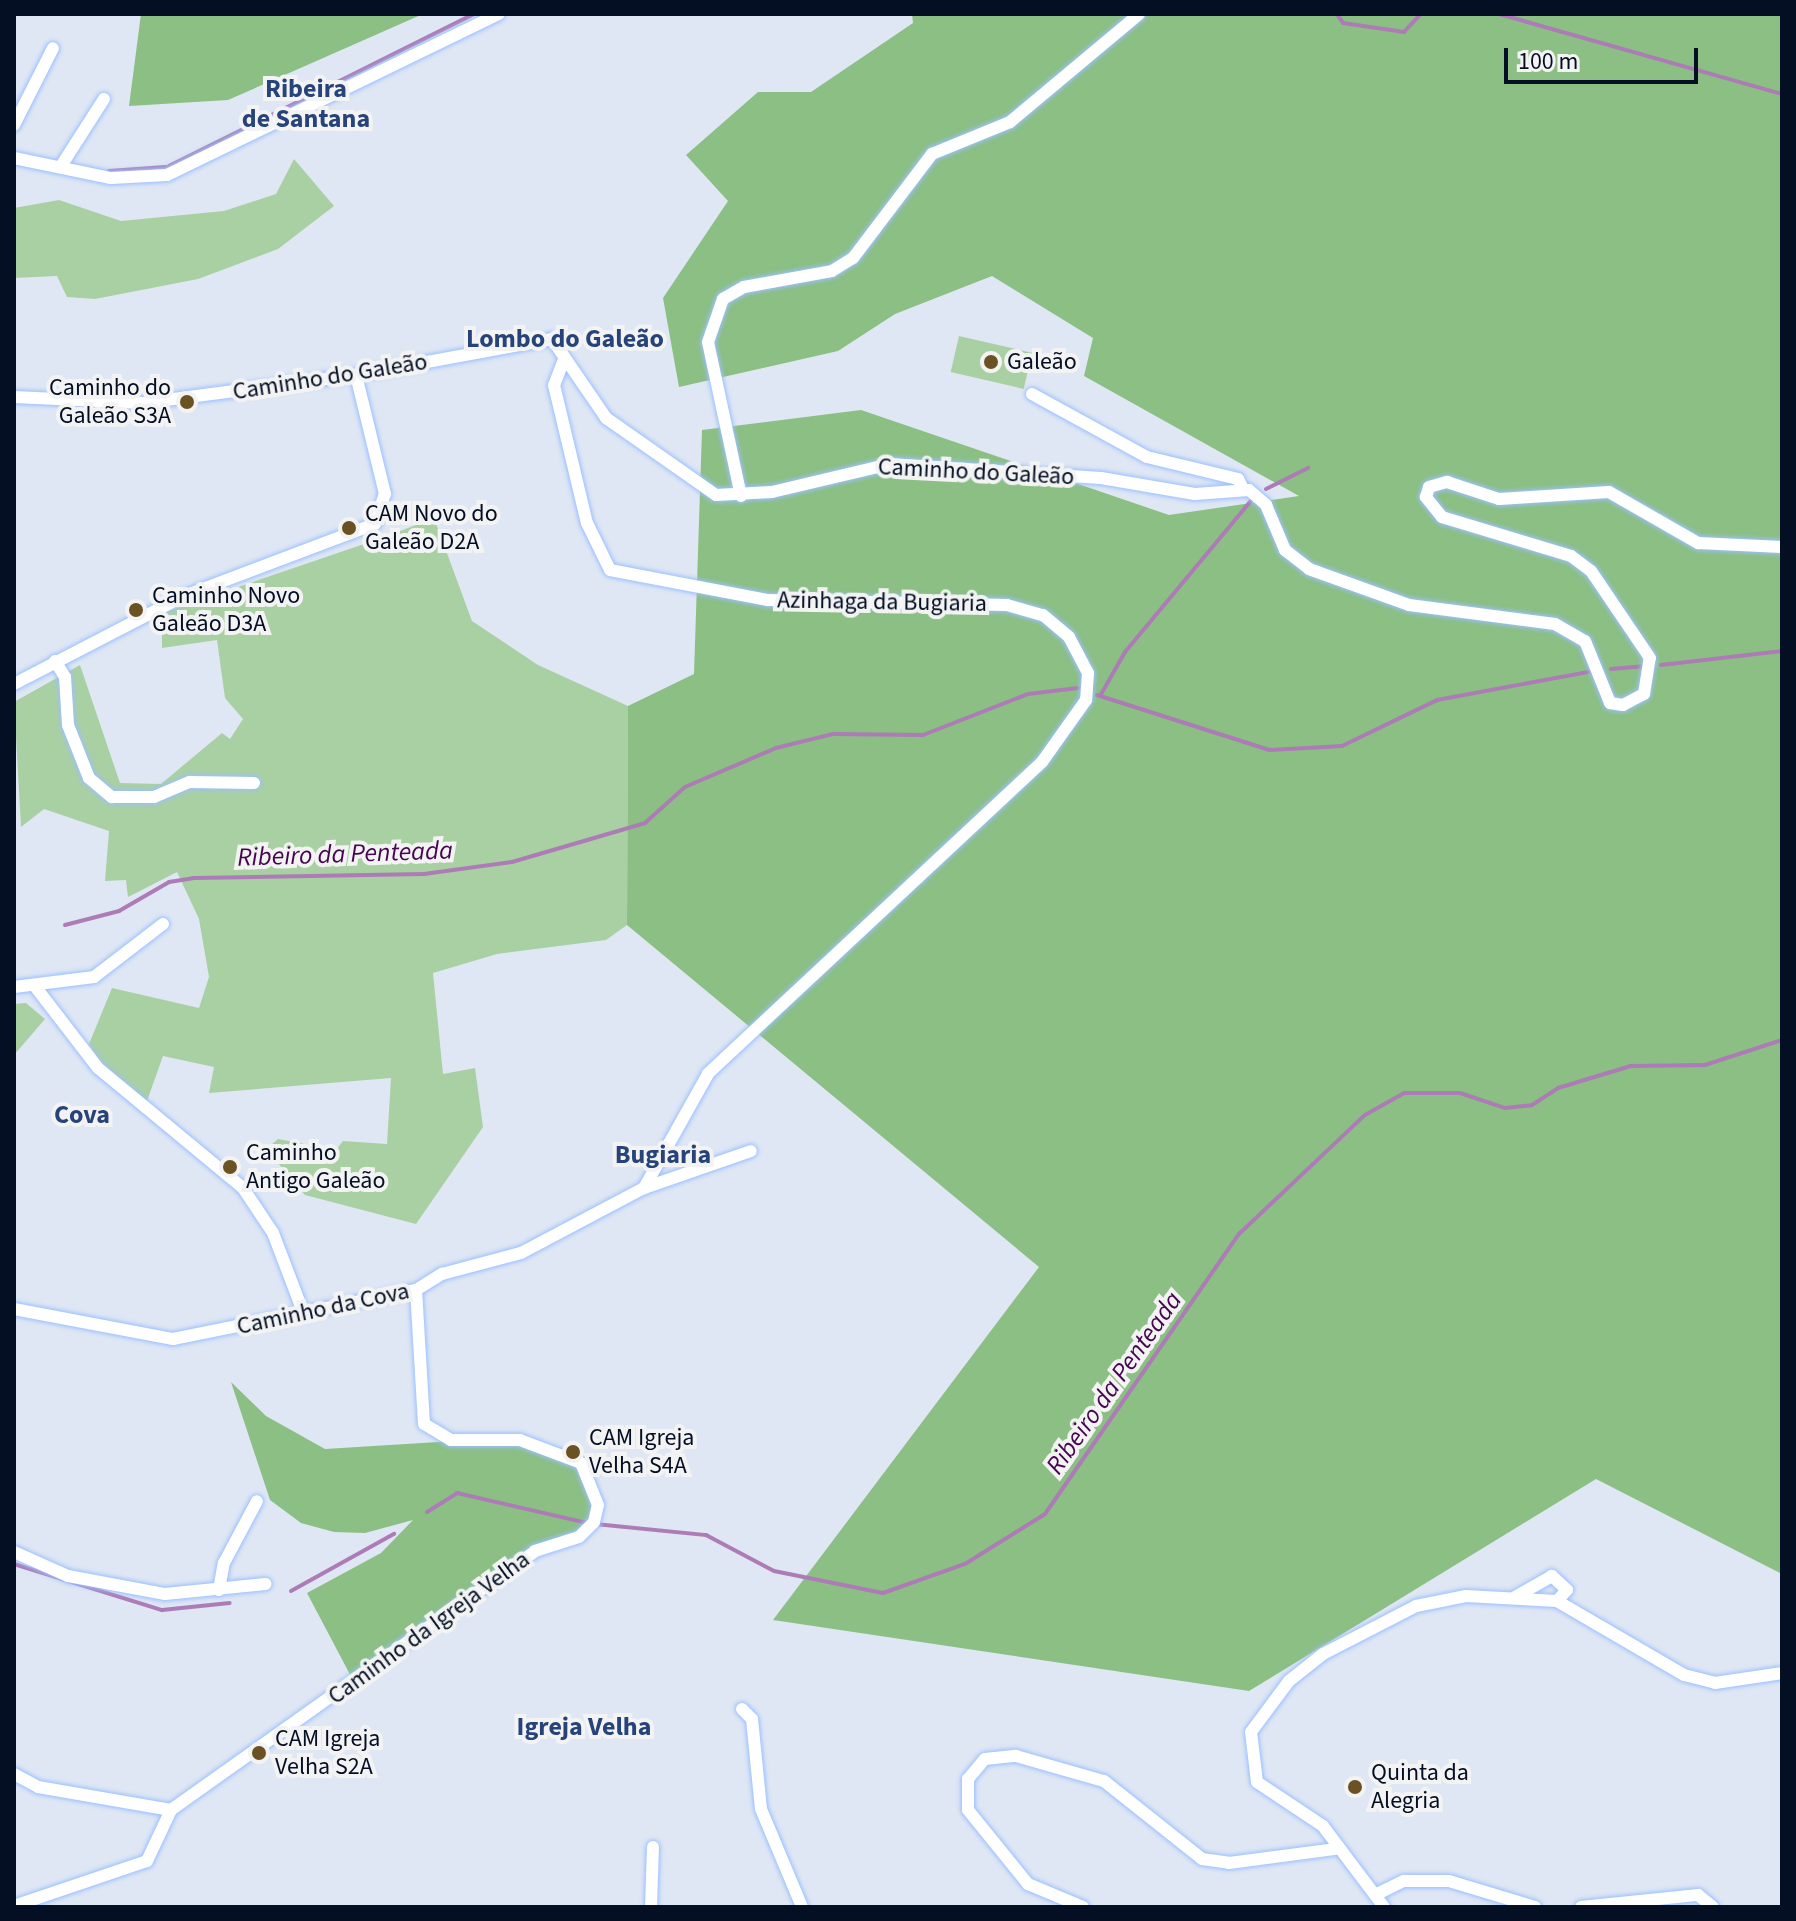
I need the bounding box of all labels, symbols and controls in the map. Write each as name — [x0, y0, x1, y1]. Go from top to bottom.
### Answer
scale bar — [1508, 32, 1702, 82]
text: 100 m — [1518, 44, 1578, 79]
district label: Ribeira de Santana — [242, 73, 370, 134]
district label: Lombo do Galeão — [466, 323, 664, 355]
street label: Caminho do Galeão — [231, 347, 429, 407]
place label: Galeão — [1007, 348, 1077, 376]
marker: Galeão — [982, 353, 1000, 371]
place label: Caminho do Galeão S3A — [49, 374, 171, 430]
marker: Caminho do Galeão S3A — [178, 393, 196, 411]
street label: Caminho do Galeão — [877, 452, 1075, 492]
place label: CAM Novo do Galeão D2A — [365, 500, 498, 556]
marker: CAM Novo do Galeão D2A — [340, 519, 358, 537]
place label: Caminho Novo Galeão D3A — [152, 582, 300, 638]
street label: Azinhaga da Bugiaria — [777, 586, 987, 618]
marker: Caminho Novo Galeão D3A — [127, 601, 145, 619]
water label: Ribeiro da Penteada — [237, 835, 453, 873]
district label: Cova — [54, 1099, 110, 1131]
place label: Caminho Antigo Galeão — [246, 1139, 385, 1195]
district label: Bugiaria — [615, 1139, 711, 1171]
marker: Caminho Antigo Galeão — [221, 1158, 239, 1176]
street label: Caminho da Cova — [234, 1277, 412, 1341]
water label: Ribeiro da Penteada — [1039, 1286, 1189, 1480]
place label: CAM Igreja Velha S4A — [589, 1424, 694, 1480]
marker: CAM Igreja Velha S4A — [564, 1443, 582, 1461]
street label: Caminho da Igreja Velha — [323, 1545, 535, 1711]
district label: Igreja Velha — [517, 1711, 651, 1743]
place label: CAM Igreja Velha S2A — [275, 1725, 380, 1781]
marker: CAM Igreja Velha S2A — [250, 1744, 268, 1762]
place label: Quinta da Alegria — [1371, 1759, 1469, 1815]
marker: Quinta da Alegria — [1346, 1778, 1364, 1796]

